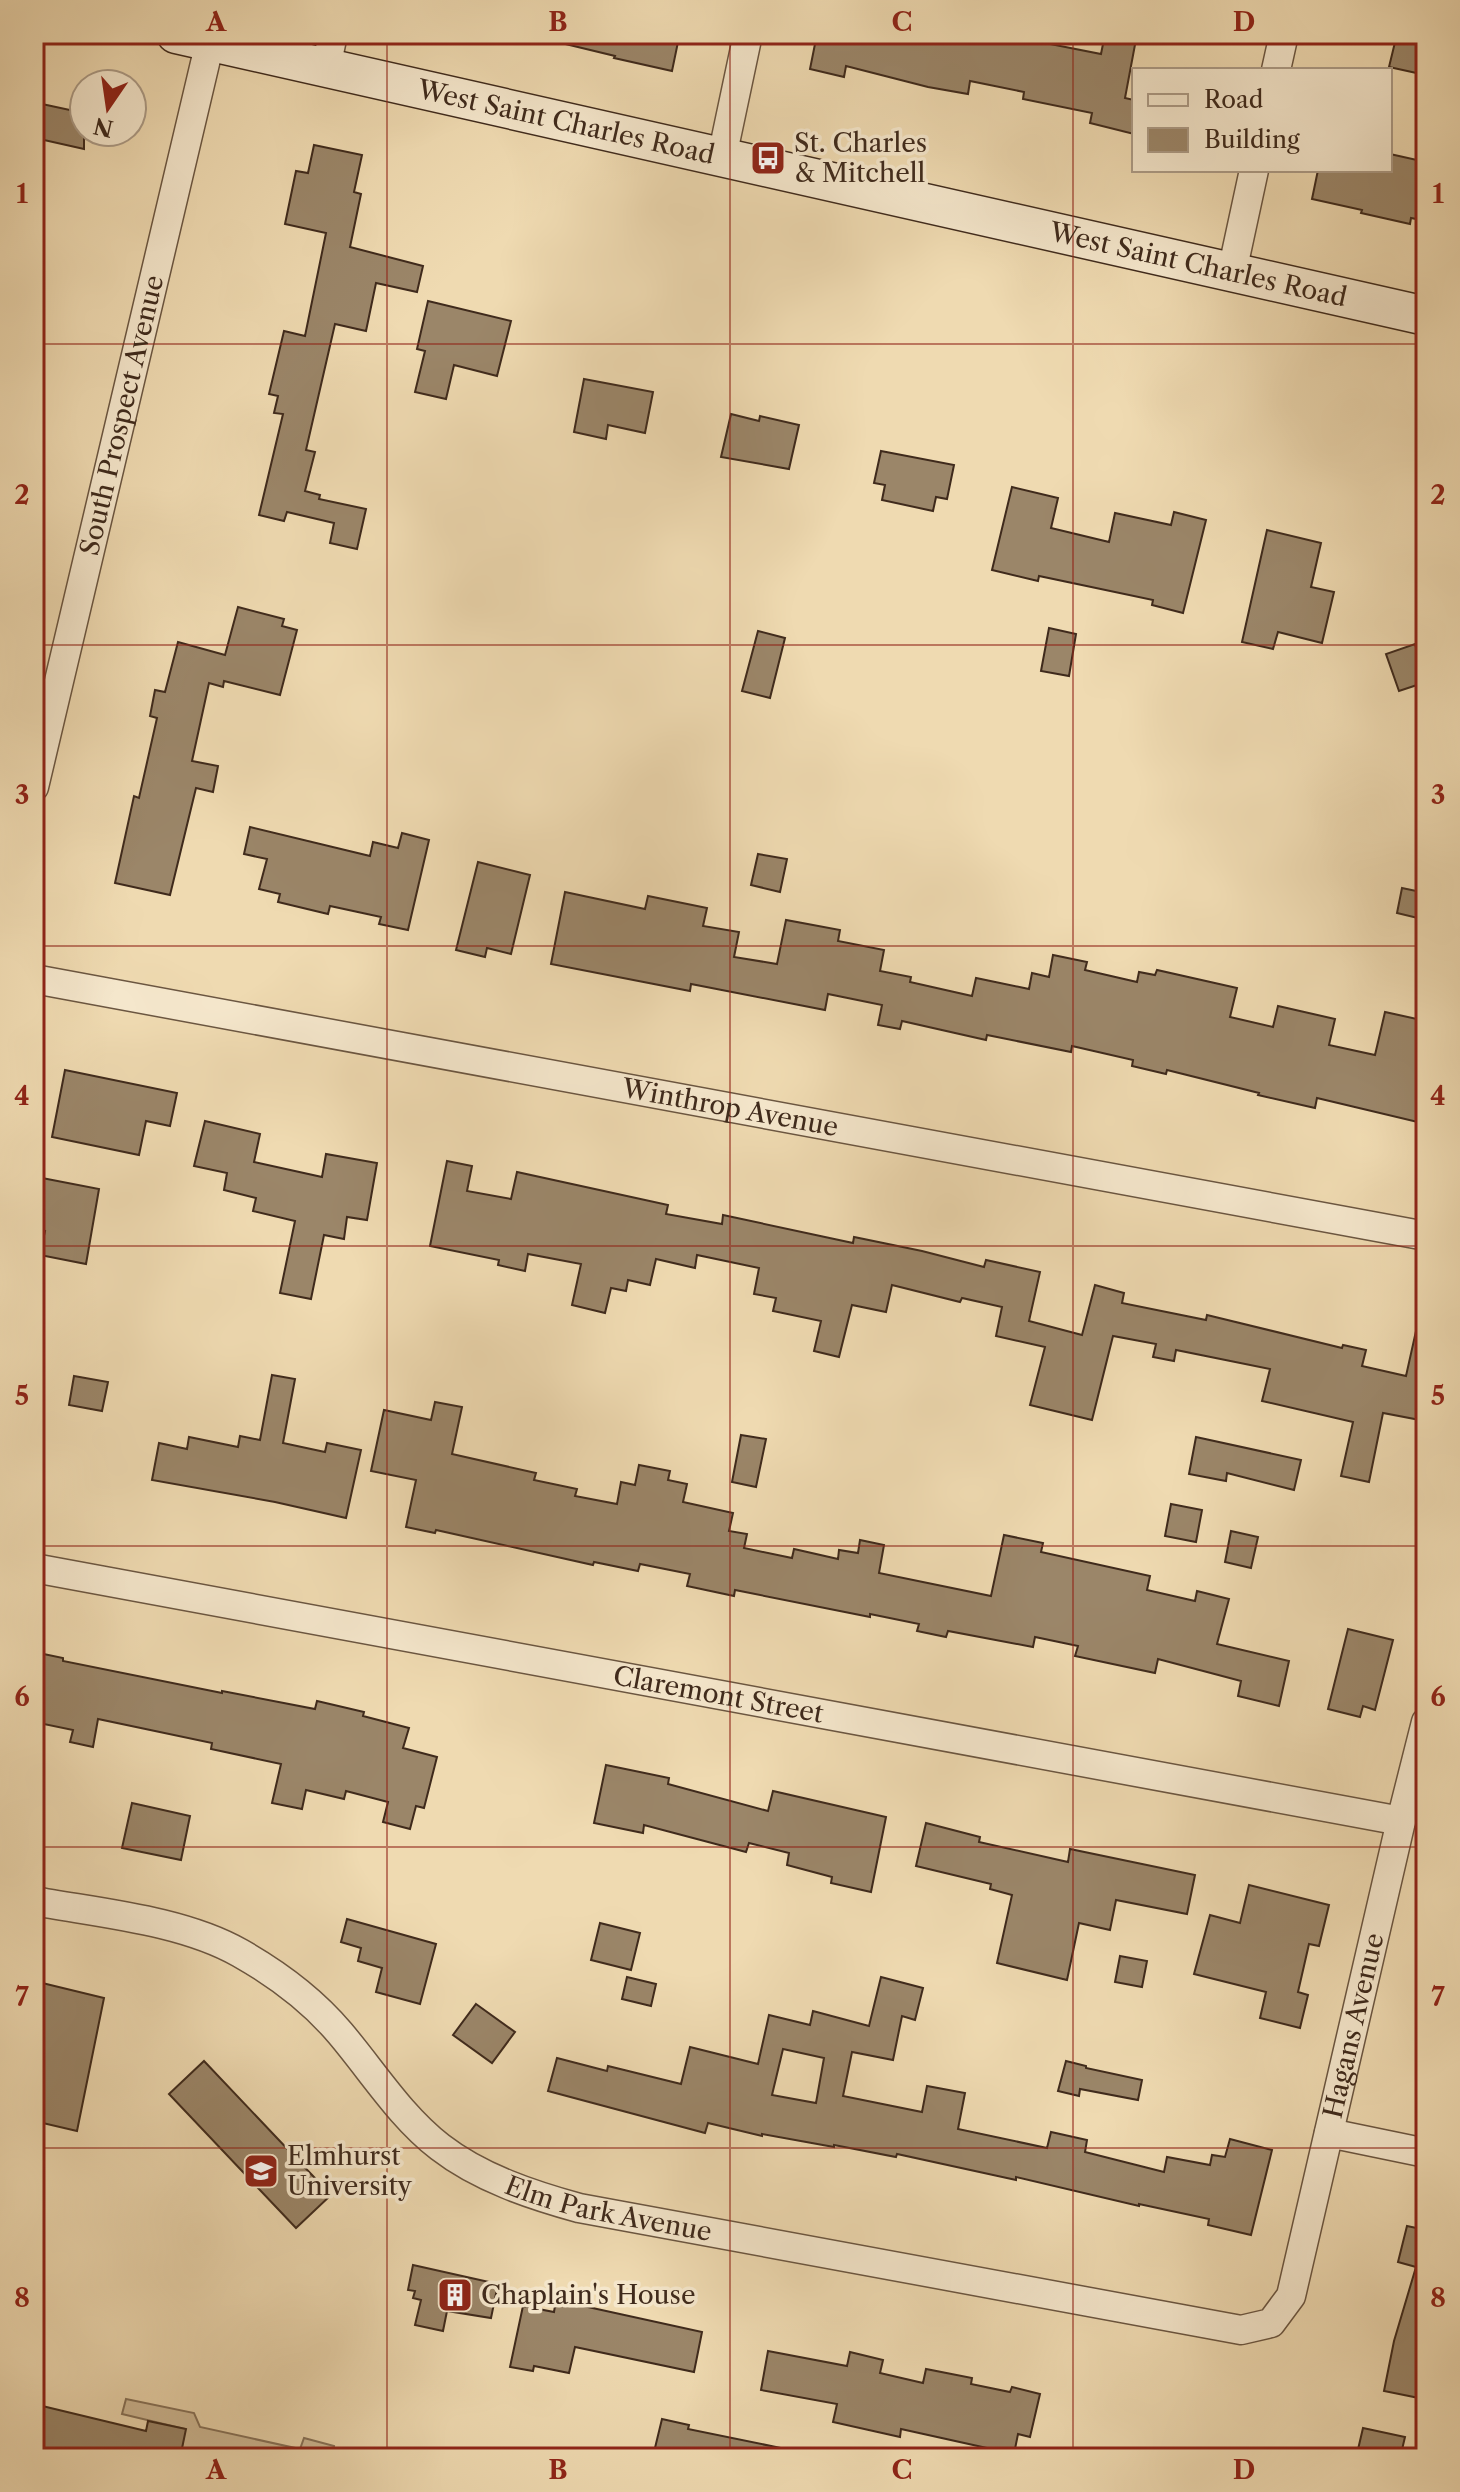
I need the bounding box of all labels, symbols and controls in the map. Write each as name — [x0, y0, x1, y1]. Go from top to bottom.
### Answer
text: A — [205, 6, 227, 38]
text: B — [548, 6, 568, 38]
text: C — [892, 6, 912, 38]
text: D — [1233, 6, 1255, 38]
north arrow — [68, 68, 148, 148]
legend — [1132, 68, 1392, 172]
street label: West Saint Charles Road — [414, 73, 718, 171]
text: Road — [1204, 85, 1264, 114]
text: N — [91, 112, 116, 142]
text: Building — [1204, 125, 1300, 154]
place label: St. Charles & Mitchell — [794, 127, 927, 189]
bus stop icon: St. Charles & Mitchell — [749, 139, 787, 177]
text: 1 — [16, 178, 28, 210]
text: 1 — [1432, 178, 1444, 210]
street label: West Saint Charles Road — [1046, 215, 1350, 314]
street label: South Prospect Avenue — [73, 272, 170, 559]
text: 2 — [14, 479, 30, 511]
text: 2 — [1430, 479, 1446, 511]
text: 3 — [15, 779, 29, 811]
text: 3 — [1431, 779, 1445, 811]
street label: Winthrop Avenue — [619, 1072, 841, 1143]
text: 4 — [14, 1080, 30, 1112]
text: 4 — [1430, 1080, 1446, 1112]
text: 5 — [15, 1380, 29, 1412]
text: 5 — [1431, 1380, 1445, 1412]
street label: Claremont Street — [611, 1660, 827, 1730]
text: 6 — [14, 1681, 30, 1713]
text: 6 — [1430, 1681, 1446, 1713]
street label: Hagans Avenue — [1317, 1930, 1391, 2121]
text: 7 — [15, 1981, 29, 2013]
text: 7 — [1431, 1981, 1445, 2013]
place label: Elmhurst University — [287, 2140, 413, 2202]
school or university icon: Elmhurst University — [242, 2152, 280, 2190]
street label: Elm Park Avenue — [501, 2169, 714, 2248]
building icon: Chaplain's House — [436, 2276, 474, 2314]
place label: Chaplain's House — [481, 2279, 696, 2311]
text: 8 — [14, 2282, 30, 2314]
text: 8 — [1430, 2282, 1446, 2314]
text: A — [205, 2454, 227, 2486]
text: B — [548, 2454, 568, 2486]
text: C — [892, 2454, 912, 2486]
text: D — [1233, 2454, 1255, 2486]

